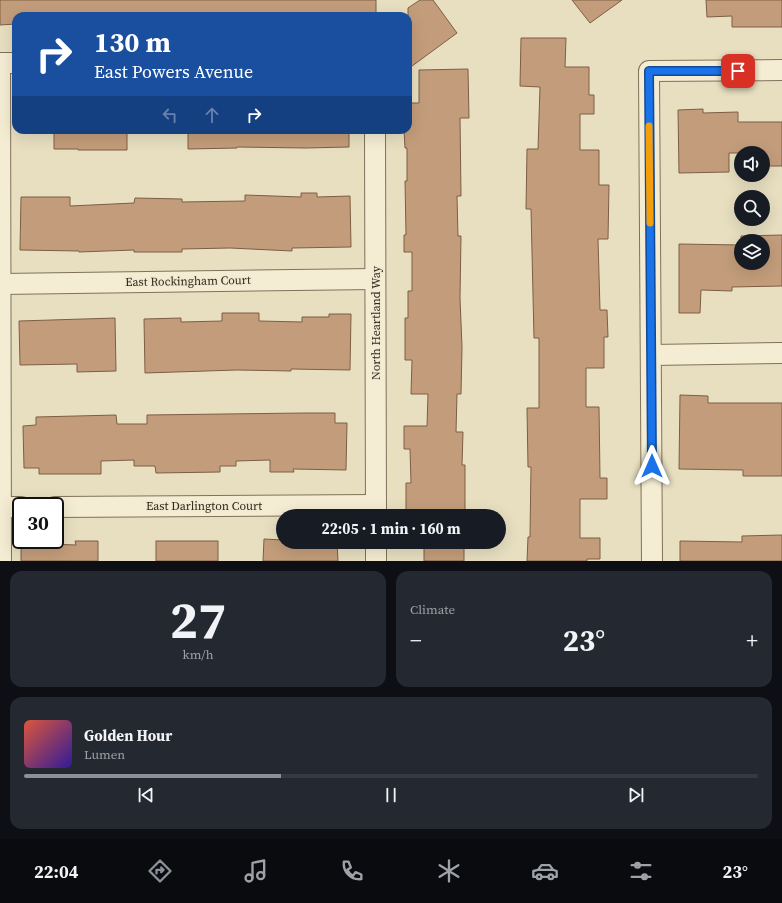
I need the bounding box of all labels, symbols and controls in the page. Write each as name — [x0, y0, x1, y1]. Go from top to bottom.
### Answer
text: 130 m — [94, 23, 171, 61]
icon: right — [28, 28, 80, 80]
pin — [721, 54, 755, 88]
text: East Powers Avenue — [94, 59, 253, 84]
icon: arrive — [727, 60, 749, 82]
icon: left — [159, 104, 181, 126]
icon: ahead — [201, 104, 223, 126]
icon: right — [243, 104, 265, 126]
map controls — [734, 146, 770, 270]
button: sound — [734, 146, 770, 182]
button: search — [734, 190, 770, 226]
button: layers — [734, 234, 770, 270]
street label: North Heartland Way — [368, 265, 384, 380]
street label: East Rockingham Court — [125, 272, 251, 290]
position arrow — [631, 445, 673, 487]
speed limit sign: 30 — [12, 497, 64, 549]
street label: East Darlington Court — [146, 498, 262, 514]
text: 22:05 · 1 min · 160 m — [322, 518, 461, 539]
text: 27 — [170, 584, 226, 655]
text: Climate — [410, 601, 455, 618]
text: 23° — [563, 620, 605, 661]
text: − — [410, 625, 422, 655]
text: + — [746, 625, 758, 655]
text: km/h — [183, 646, 213, 663]
text: Golden Hour — [84, 725, 172, 746]
text: Lumen — [84, 746, 125, 763]
icon: previous — [135, 784, 157, 806]
icon: pause — [380, 784, 402, 806]
icon: next — [625, 784, 647, 806]
icon: directions — [146, 857, 174, 885]
icon: music — [242, 857, 270, 885]
icon: phone — [338, 857, 366, 885]
icon: climate — [435, 857, 463, 885]
icon: car — [531, 857, 559, 885]
icon: filters — [627, 857, 655, 885]
text: 22:04 — [34, 859, 78, 884]
text: 23° — [723, 859, 748, 884]

